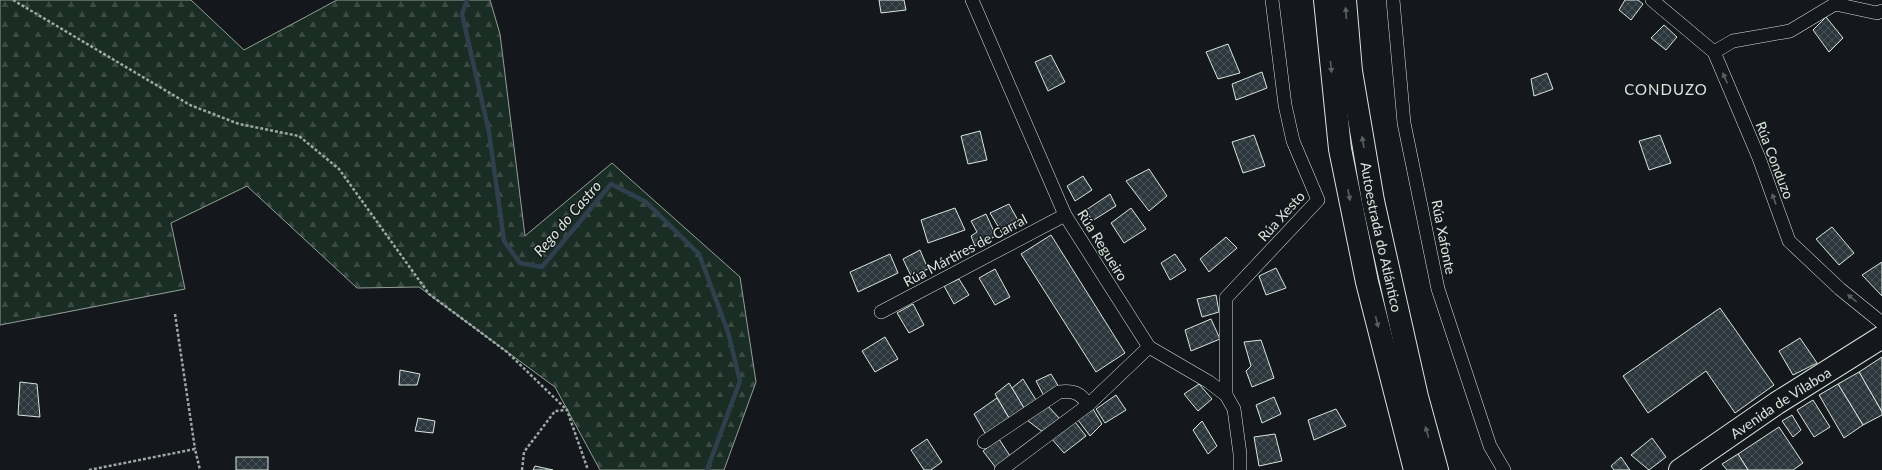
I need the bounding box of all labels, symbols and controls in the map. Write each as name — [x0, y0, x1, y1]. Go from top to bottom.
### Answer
one-way arrow — [1343, 7, 1349, 19]
one-way arrow — [1328, 61, 1334, 73]
one-way arrow — [1722, 72, 1728, 84]
district label: CONDUZO — [1624, 80, 1708, 98]
street label: Rúa Conduzo — [1752, 119, 1798, 201]
one-way arrow — [1359, 135, 1365, 148]
street label: Autoestrada do Atlántico — [1358, 160, 1406, 314]
water label: Rego do Castro — [529, 176, 605, 259]
street label: Rúa Xesto — [1254, 187, 1308, 245]
one-way arrow — [1347, 189, 1353, 201]
one-way arrow — [1770, 193, 1776, 205]
street label: Rúa Xafonte — [1428, 198, 1460, 276]
street label: Rúa Regueiro — [1074, 206, 1132, 284]
street label: Rúa Mártires de Carral — [900, 210, 1030, 290]
one-way arrow — [1847, 294, 1857, 303]
one-way arrow — [1374, 316, 1380, 328]
street label: Avenida de Vilaboa — [1727, 363, 1834, 442]
one-way arrow — [1424, 426, 1430, 438]

